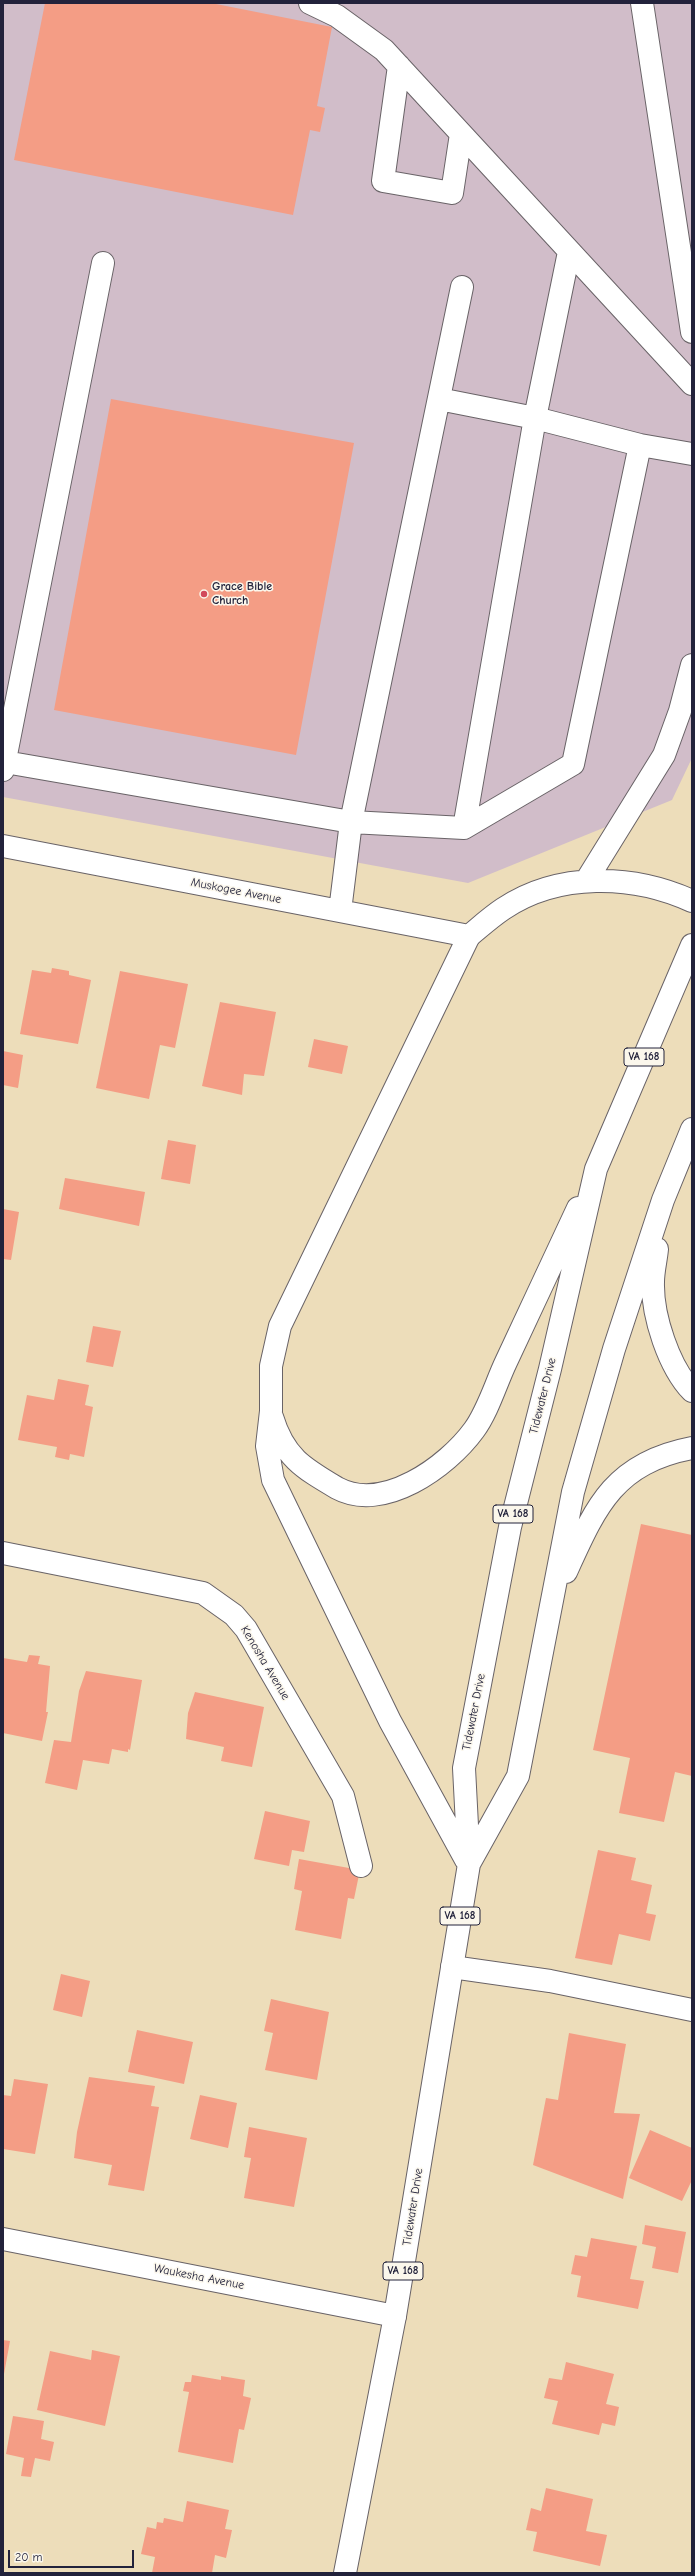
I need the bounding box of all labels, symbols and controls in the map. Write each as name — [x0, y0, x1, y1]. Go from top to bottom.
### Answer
place label: Grace Bible Church — [212, 580, 272, 608]
marker: Grace Bible Church — [199, 589, 209, 599]
street label: Muskogee Avenue — [189, 875, 283, 907]
road number: VA 168 — [624, 1048, 664, 1066]
street label: Tidewater Drive — [527, 1356, 559, 1436]
road number: VA 168 — [493, 1505, 533, 1523]
street label: Kenosha Avenue — [237, 1623, 293, 1703]
street label: Tidewater Drive — [459, 1672, 489, 1752]
road number: VA 168 — [440, 1907, 480, 1925]
street label: Tidewater Drive — [400, 2167, 426, 2247]
street label: Waukesha Avenue — [153, 2261, 245, 2293]
road number: VA 168 — [383, 2262, 423, 2280]
scale bar — [10, 2542, 136, 2568]
text: 20 m — [15, 2550, 43, 2564]

